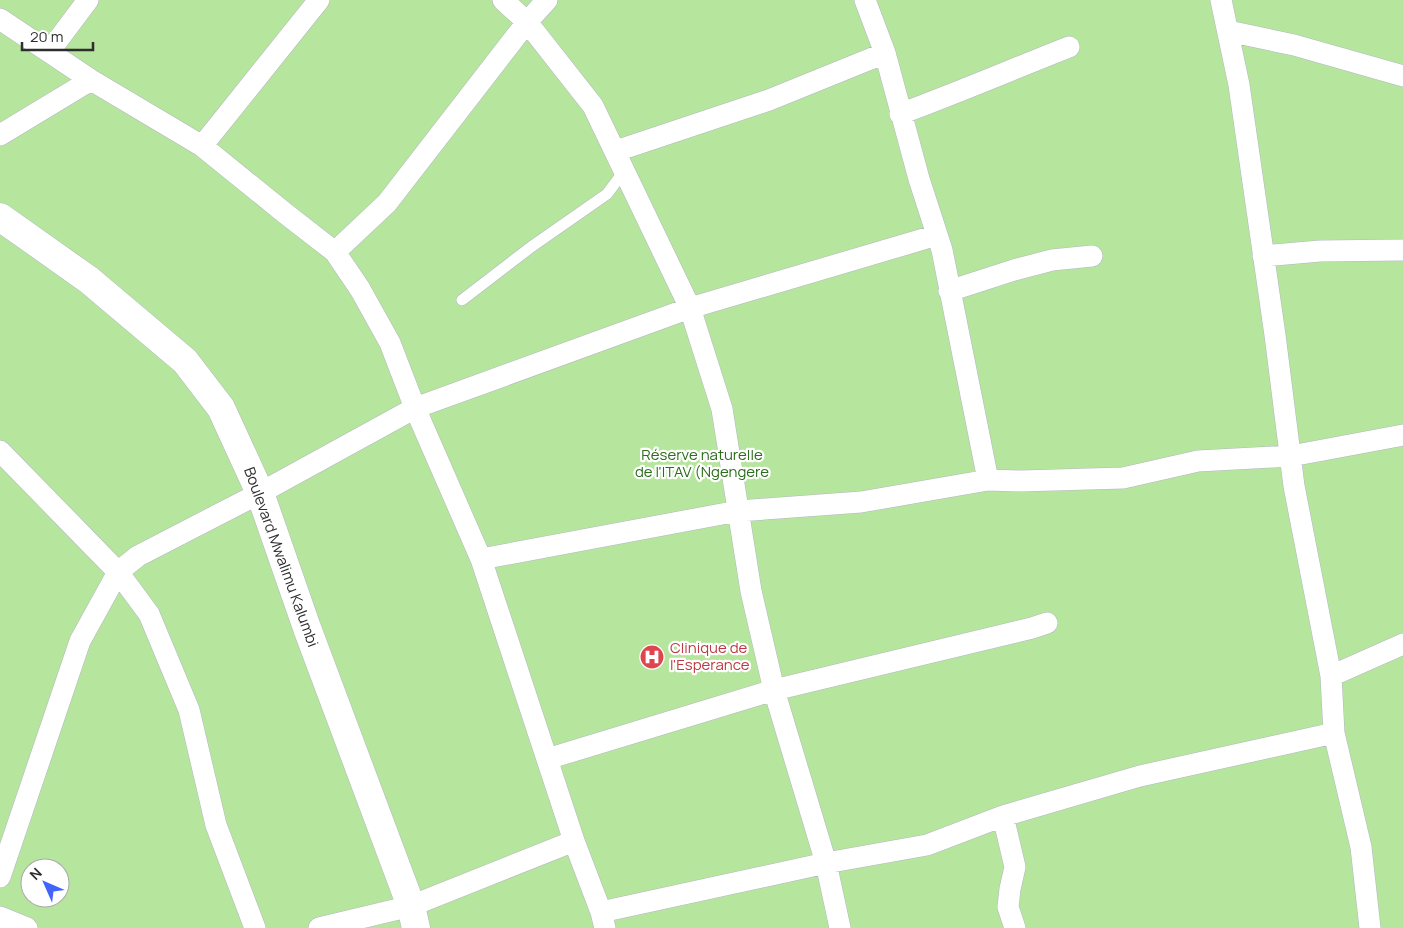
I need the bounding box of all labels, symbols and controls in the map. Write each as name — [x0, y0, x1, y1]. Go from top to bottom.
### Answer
scale bar — [22, 20, 94, 52]
text: 20 m — [30, 26, 63, 47]
park label: Réserve naturelle de l'ITAV (Ngengere — [635, 444, 769, 482]
street label: Boulevard Mwalimu Kalumbi — [239, 464, 324, 650]
place label: Clinique de l'Esperance — [670, 637, 750, 675]
hospital icon: Clinique de l'Esperance — [639, 644, 665, 670]
north arrow — [20, 858, 70, 908]
text: N — [25, 863, 46, 884]

